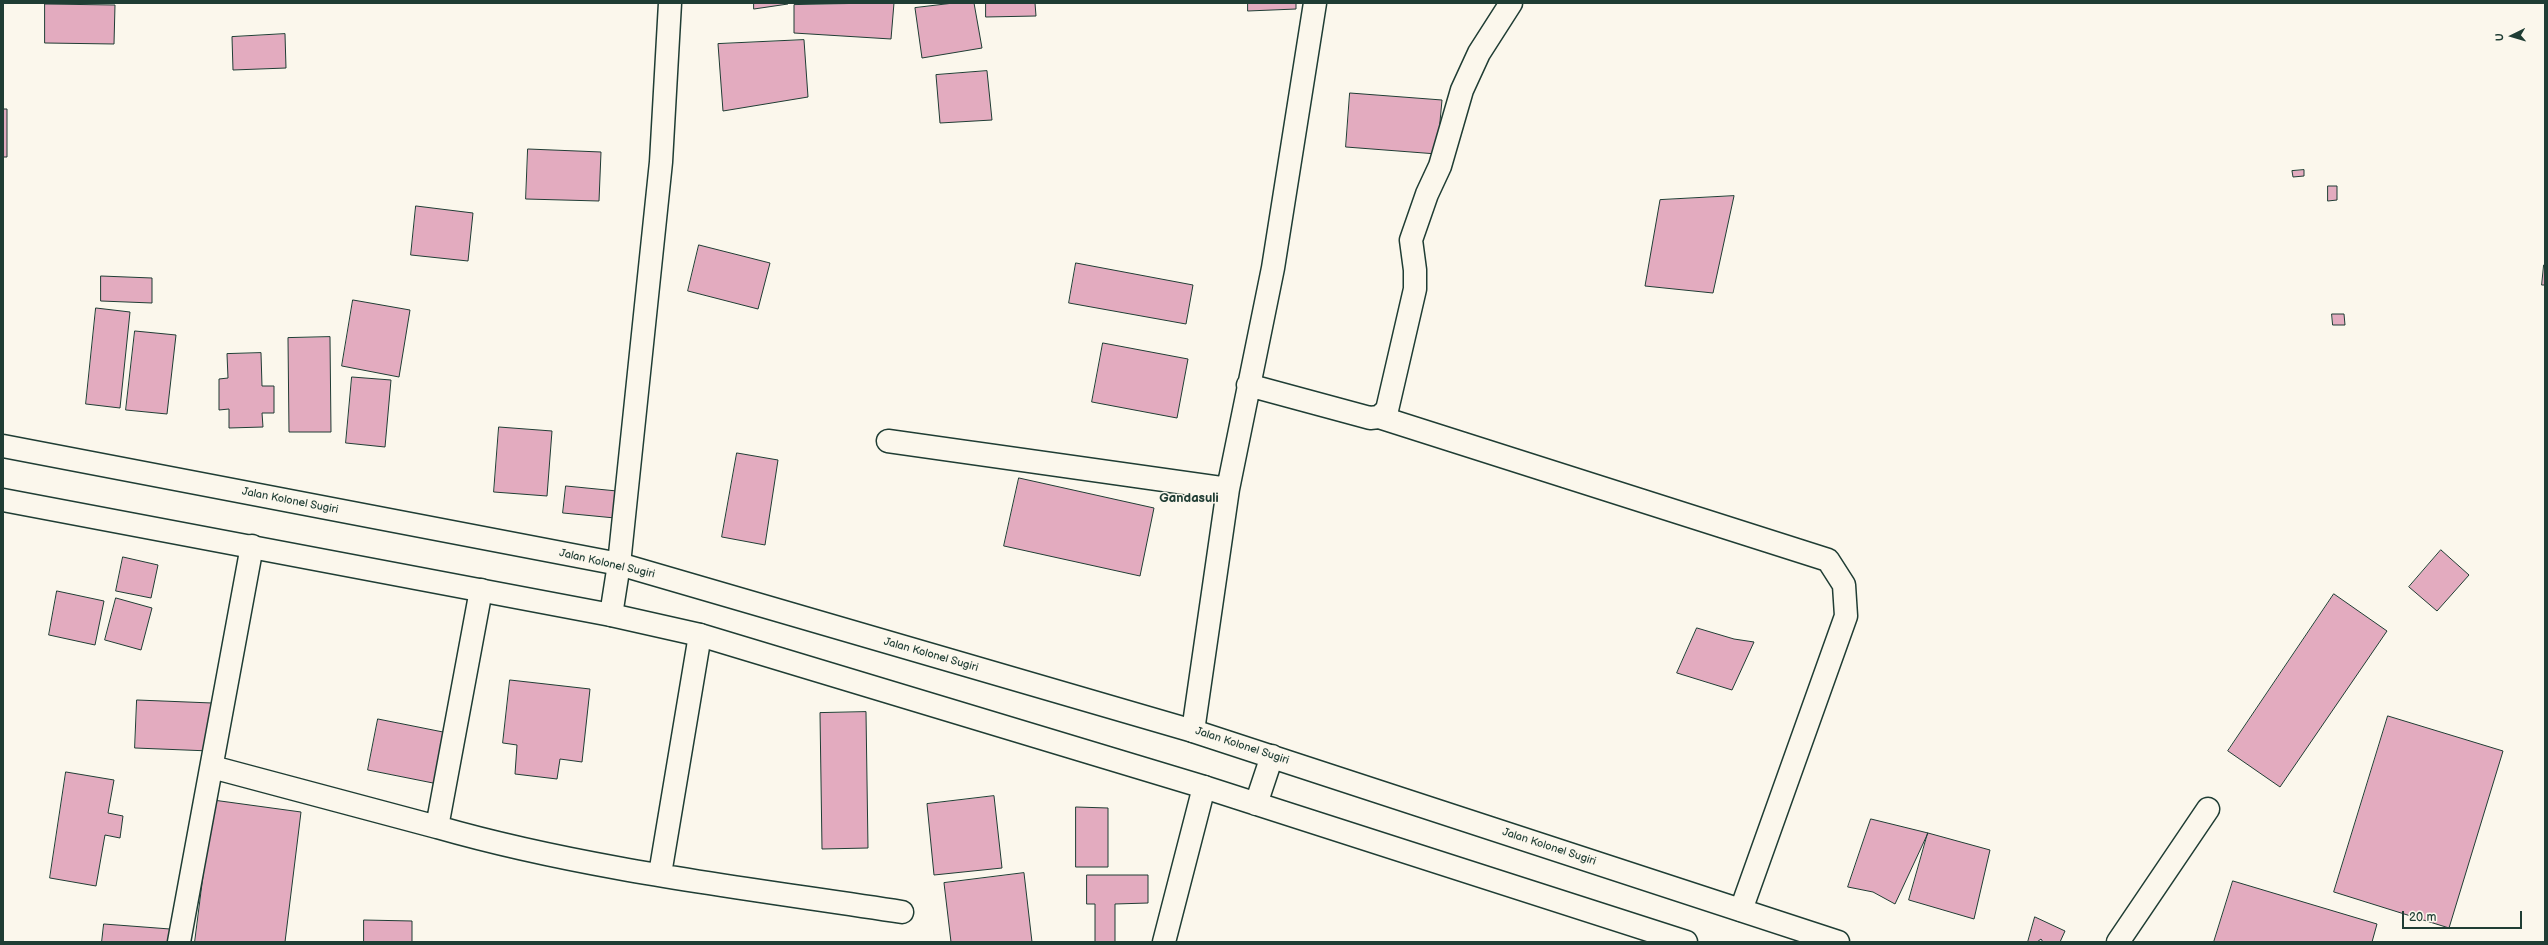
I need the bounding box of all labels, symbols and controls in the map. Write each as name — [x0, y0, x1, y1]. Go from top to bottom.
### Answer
north arrow — [2492, 16, 2532, 56]
text: U — [2493, 33, 2506, 42]
street label: Jalan Kolonel Sugiri — [241, 485, 339, 517]
district label: Gandasuli — [1159, 491, 1219, 507]
street label: Jalan Kolonel Sugiri — [558, 547, 656, 581]
street label: Jalan Kolonel Sugiri — [882, 635, 980, 675]
street label: Jalan Kolonel Sugiri — [1193, 725, 1291, 767]
street label: Jalan Kolonel Sugiri — [1500, 826, 1598, 868]
scale bar — [2404, 903, 2524, 929]
text: 20 m — [2409, 910, 2436, 925]

